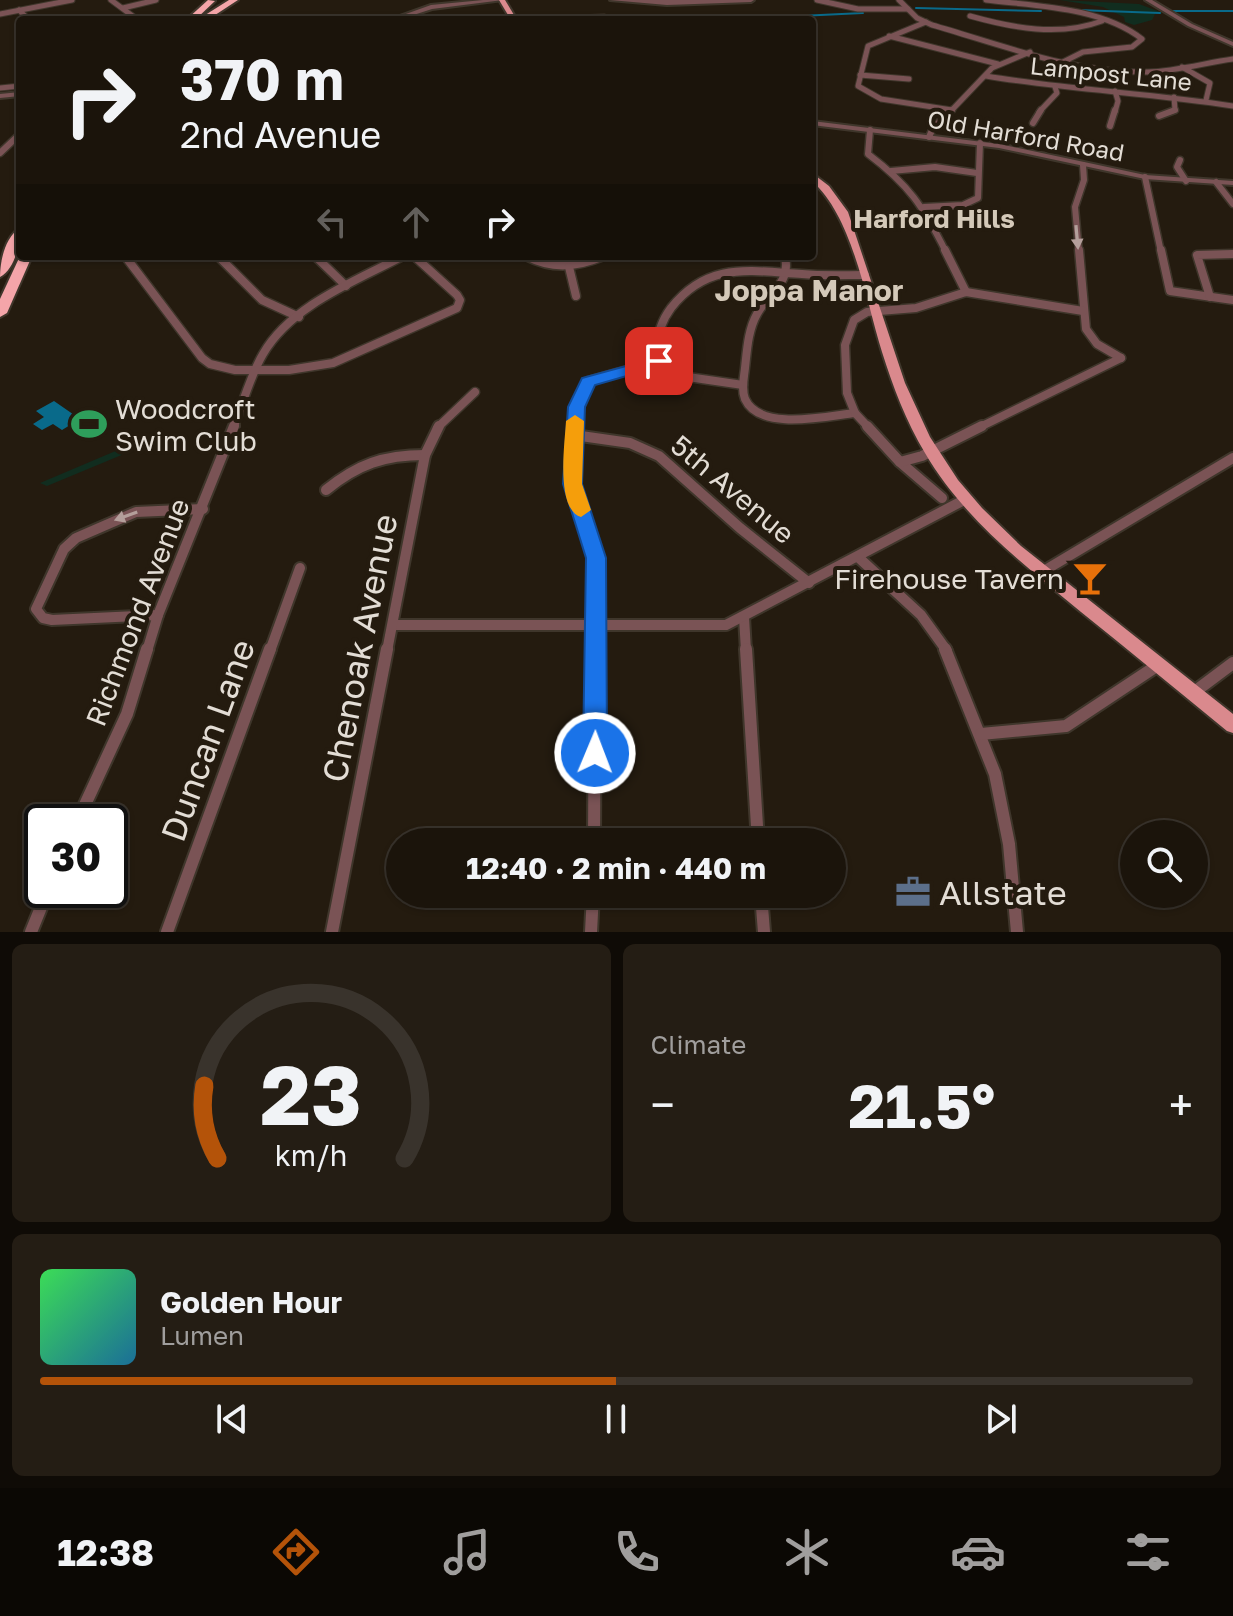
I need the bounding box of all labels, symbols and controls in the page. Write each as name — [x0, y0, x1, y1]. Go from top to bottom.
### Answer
text: 370 m — [180, 45, 344, 112]
icon: right — [48, 48, 152, 152]
street label: Lampost Lane — [1029, 50, 1193, 96]
street label: Old Harford Road — [925, 103, 1127, 167]
text: 2nd Avenue — [180, 113, 381, 156]
icon: left — [310, 200, 354, 244]
icon: ahead — [394, 200, 438, 244]
icon: right — [478, 200, 522, 244]
district label: Harford Hills — [853, 203, 1015, 234]
one-way arrow — [1071, 225, 1084, 250]
district label: Joppa Manor — [715, 272, 904, 308]
pin — [625, 327, 693, 395]
icon: arrive — [637, 339, 681, 383]
place label: Woodcroft Swim Club — [115, 392, 257, 457]
sports icon: Woodcroft Swim Club — [70, 405, 108, 443]
street label: 5th Avenue — [665, 428, 801, 550]
street label: Richmond Avenue — [78, 494, 196, 730]
one-way arrow — [113, 511, 137, 523]
street label: Chenoak Avenue — [313, 511, 405, 785]
bar icon: Firehouse Tavern — [1071, 559, 1109, 597]
place label: Firehouse Tavern — [834, 562, 1064, 595]
street label: Duncan Lane — [152, 634, 262, 846]
position arrow — [553, 711, 637, 795]
speed limit sign: 30 — [24, 804, 128, 908]
map controls — [1120, 820, 1208, 908]
button: search — [1120, 820, 1208, 908]
text: 12:40 · 2 min · 440 m — [466, 850, 766, 886]
place label: Allstate — [939, 872, 1067, 912]
office icon: Allstate — [894, 873, 932, 911]
text: Climate — [651, 1029, 746, 1060]
text: 23 — [261, 1043, 362, 1143]
text: 21.5° — [848, 1069, 995, 1141]
text: − — [651, 1078, 675, 1131]
text: + — [1169, 1078, 1193, 1131]
text: km/h — [275, 1138, 348, 1172]
text: Golden Hour — [160, 1284, 342, 1320]
text: Lumen — [160, 1320, 244, 1351]
icon: previous — [210, 1397, 254, 1441]
icon: pause — [594, 1397, 638, 1441]
icon: next — [979, 1397, 1023, 1441]
icon: directions — [268, 1524, 324, 1580]
icon: music — [439, 1524, 495, 1580]
icon: phone — [609, 1524, 665, 1580]
icon: climate — [779, 1524, 835, 1580]
icon: car — [950, 1524, 1006, 1580]
icon: filters — [1120, 1524, 1176, 1580]
text: 12:38 — [57, 1531, 154, 1574]

